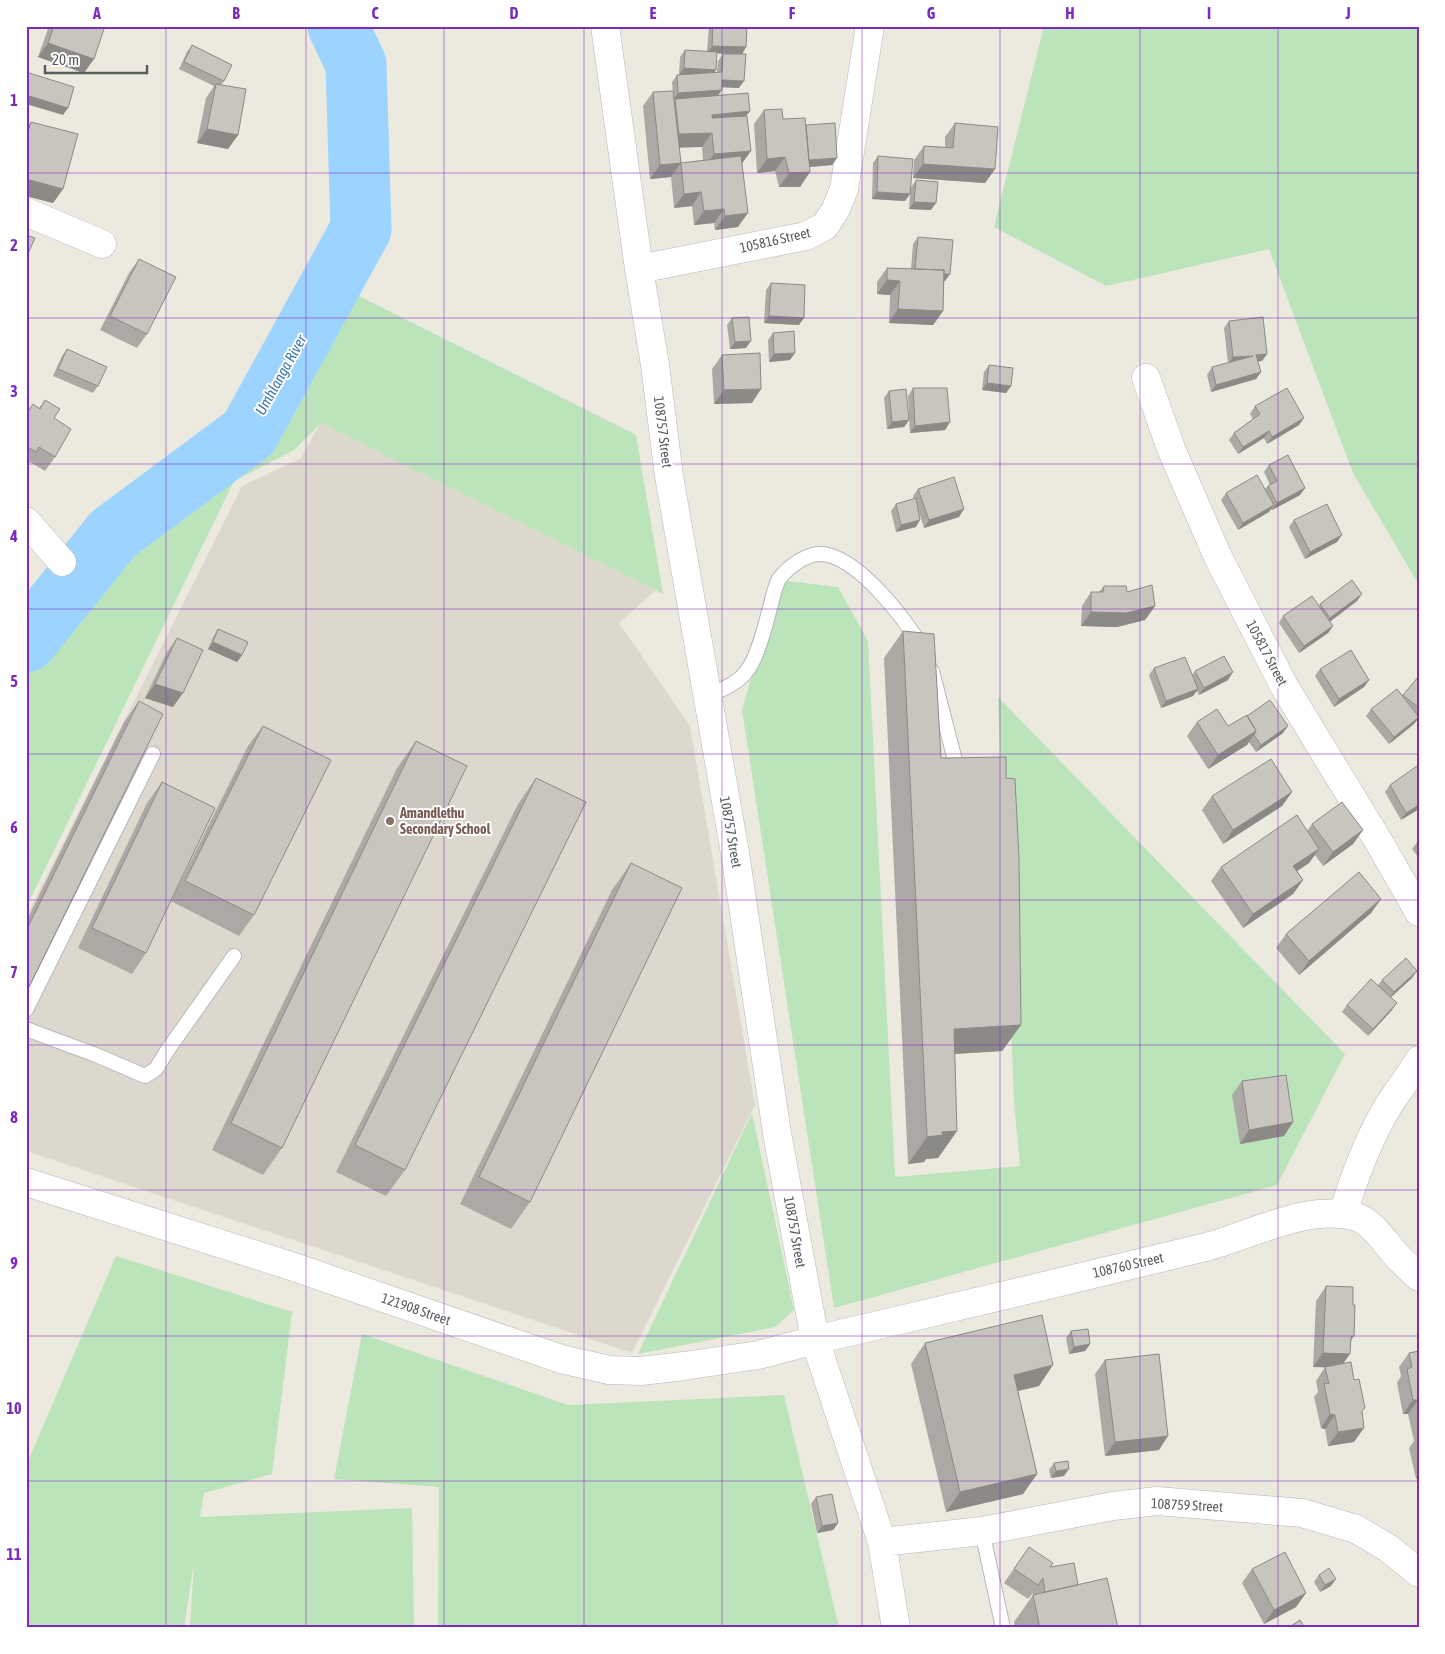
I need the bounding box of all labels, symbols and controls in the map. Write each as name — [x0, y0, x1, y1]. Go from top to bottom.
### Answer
text: A — [92, 4, 101, 22]
text: B — [232, 4, 240, 22]
text: C — [371, 4, 379, 22]
text: D — [510, 4, 519, 22]
text: E — [650, 4, 657, 22]
text: F — [789, 4, 796, 22]
text: G — [927, 4, 936, 22]
text: H — [1065, 4, 1075, 22]
text: I — [1207, 4, 1211, 22]
text: J — [1344, 4, 1351, 22]
scale bar — [45, 42, 148, 74]
text: 20 m — [52, 51, 79, 68]
text: 1 — [10, 91, 18, 109]
street label: 105816 Street — [738, 224, 812, 256]
text: 2 — [10, 236, 18, 254]
water label: Umhlanga River — [252, 331, 310, 418]
text: 3 — [10, 382, 18, 400]
street label: 108757 Street — [651, 395, 675, 469]
text: 4 — [9, 527, 18, 545]
street label: 105817 Street — [1243, 617, 1291, 689]
text: 5 — [10, 672, 18, 690]
street label: 108757 Street — [717, 795, 745, 869]
place label: Amandlethu Secondary School — [399, 805, 491, 837]
marker: Amandlethu Secondary School — [384, 815, 396, 827]
text: 6 — [10, 818, 18, 836]
text: 7 — [10, 963, 18, 981]
text: 8 — [10, 1108, 18, 1126]
street label: 108757 Street — [781, 1195, 809, 1269]
street label: 108760 Street — [1091, 1249, 1165, 1281]
text: 9 — [10, 1254, 18, 1272]
street label: 121908 Street — [379, 1290, 453, 1328]
text: 10 — [6, 1399, 22, 1417]
street label: 108759 Street — [1151, 1495, 1223, 1515]
text: 11 — [6, 1545, 22, 1563]

